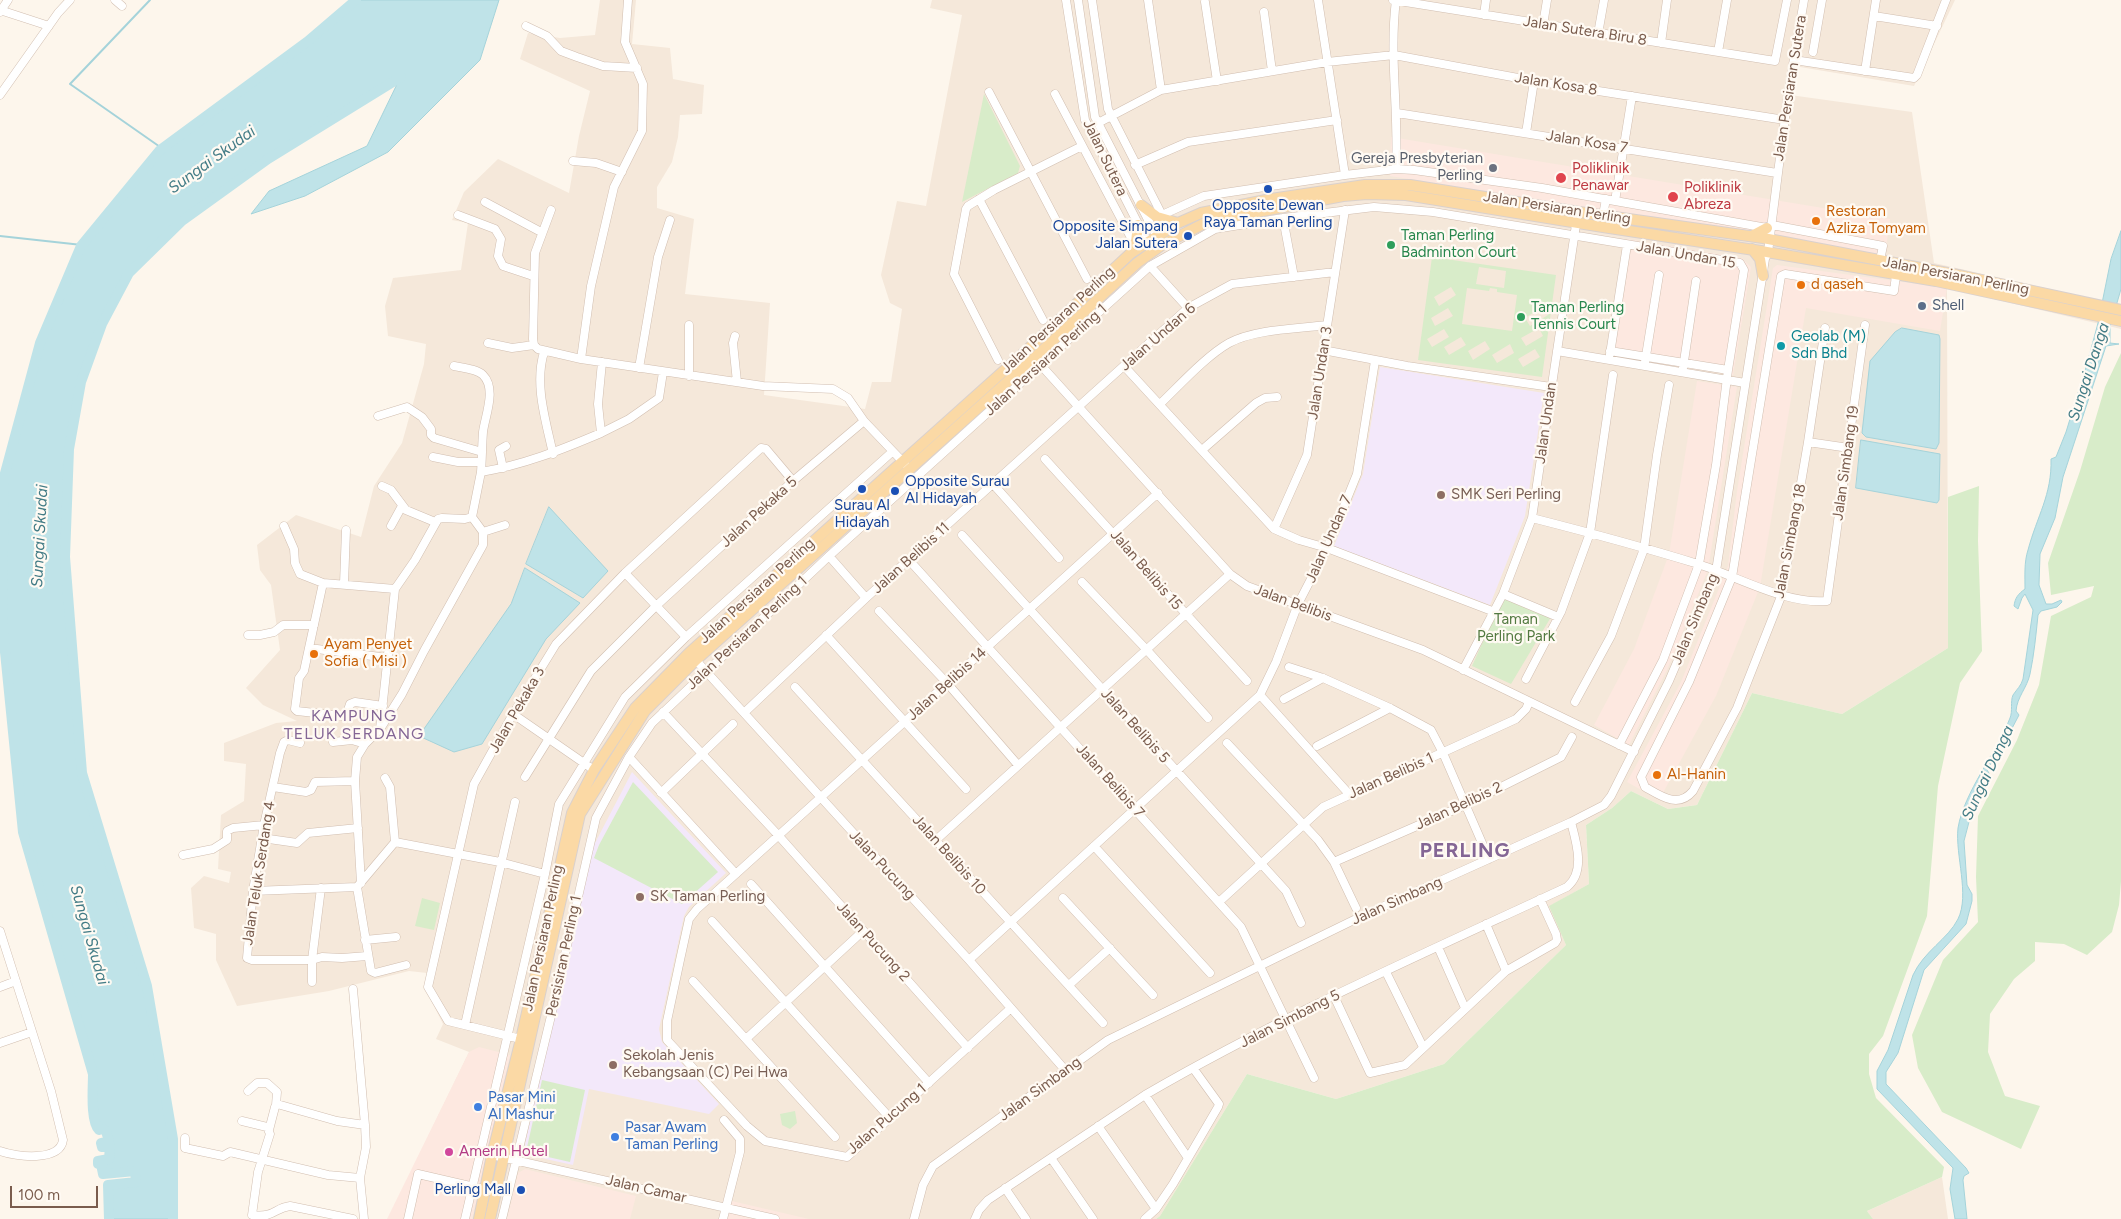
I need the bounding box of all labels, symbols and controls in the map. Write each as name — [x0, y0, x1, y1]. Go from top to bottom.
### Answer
street label: Jalan Sutera Biru 8 — [1522, 12, 1648, 50]
street label: Jalan Persiaran Sutera — [1770, 14, 1810, 162]
street label: Jalan Kosa 8 — [1513, 69, 1599, 99]
street label: Jalan Sutera — [1079, 117, 1131, 199]
water label: Sungai Skudai — [165, 122, 259, 198]
street label: Jalan Kosa 7 — [1545, 127, 1629, 157]
place label: Gereja Presbyterian Perling — [1351, 150, 1483, 185]
place label: Poliklinik Penawar — [1572, 160, 1629, 195]
marker: Gereja Presbyterian Perling — [1487, 162, 1499, 174]
marker: Poliklinik Penawar — [1554, 171, 1568, 185]
place label: Poliklinik Abreza — [1684, 179, 1741, 214]
marker: Opposite Dewan Raya Taman Perling — [1262, 183, 1274, 195]
street label: Jalan Persiaran Perling — [1482, 187, 1632, 229]
marker: Poliklinik Abreza — [1666, 190, 1680, 204]
place label: Opposite Dewan Raya Taman Perling — [1203, 197, 1333, 232]
place label: Restoran Azliza Tomyam — [1826, 203, 1926, 238]
marker: Restoran Azliza Tomyam — [1810, 215, 1822, 227]
place label: Opposite Simpang Jalan Sutera — [1053, 218, 1178, 253]
place label: Taman Perling Badminton Court — [1401, 227, 1516, 262]
marker: Opposite Simpang Jalan Sutera — [1182, 230, 1194, 242]
street label: Jalan Undan 15 — [1635, 237, 1737, 273]
marker: Taman Perling Badminton Court — [1385, 239, 1397, 251]
street label: Jalan Persiaran Perling — [1881, 253, 2031, 299]
street label: Jalan Persiaran Perling — [997, 263, 1119, 377]
place label: d qaseh — [1811, 276, 1863, 294]
marker: d qaseh — [1795, 279, 1807, 291]
place label: Shell — [1932, 297, 1964, 315]
street label: Jalan Undan 6 — [1116, 299, 1200, 375]
place label: Taman Perling Tennis Court — [1531, 299, 1624, 334]
street label: Jalan Persiaran Perling 1 — [981, 300, 1111, 420]
marker: Shell — [1916, 300, 1928, 312]
marker: Taman Perling Tennis Court — [1515, 311, 1527, 323]
water label: Sungai Danga — [2064, 320, 2114, 424]
street label: Jalan Undan 3 — [1304, 325, 1336, 421]
place label: Geolab (M) Sdn Bhd — [1791, 328, 1866, 363]
marker: Geolab (M) Sdn Bhd — [1775, 340, 1787, 352]
street label: Jalan Undan — [1531, 381, 1561, 465]
street label: Jalan Simbang 19 — [1829, 404, 1863, 522]
street label: Jalan Pekaka 5 — [717, 473, 801, 551]
place label: Opposite Surau Al Hidayah — [905, 473, 1010, 508]
street label: Jalan Simbang 18 — [1770, 482, 1810, 600]
marker: Surau Al Hidayah — [856, 483, 868, 495]
water label: Sungai Skudai — [28, 484, 52, 588]
marker: Opposite Surau Al Hidayah — [889, 485, 901, 497]
place label: SMK Seri Perling — [1451, 486, 1561, 504]
marker: SMK Seri Perling — [1435, 489, 1447, 501]
street label: Jalan Undan 7 — [1302, 492, 1356, 586]
place label: Surau Al Hidayah — [834, 497, 890, 532]
street label: Jalan Belibis 11 — [869, 519, 953, 597]
street label: Jalan Belibis 15 — [1106, 526, 1186, 614]
street label: Jalan Persiaran Perling — [696, 535, 818, 647]
street label: Jalan Simbang — [1668, 571, 1722, 667]
street label: Jalan Persiaran Perling 1 — [683, 572, 811, 694]
street label: Jalan Belibis — [1251, 581, 1335, 625]
park label: Taman Perling Park — [1477, 611, 1555, 646]
place label: Ayam Penyet Sofia ( Misi ) — [324, 636, 412, 671]
street label: Jalan Belibis 14 — [903, 644, 991, 724]
marker: Ayam Penyet Sofia ( Misi ) — [308, 648, 320, 660]
street label: Jalan Pekaka 3 — [485, 664, 549, 756]
street label: Jalan Belibis 5 — [1097, 685, 1173, 767]
district label: KAMPUNG TELUK SERDANG — [282, 706, 426, 744]
water label: Sungai Danga — [1958, 723, 2018, 823]
street label: Jalan Belibis 7 — [1072, 740, 1148, 822]
street label: Jalan Belibis 1 — [1345, 749, 1437, 803]
place label: Al-Hanin — [1667, 766, 1726, 784]
marker: Al-Hanin — [1651, 769, 1663, 781]
street label: Jalan Belibis 2 — [1413, 778, 1505, 834]
street label: Jalan Teluk Serdang 4 — [239, 800, 279, 946]
street label: Jalan Belibis 10 — [908, 811, 990, 899]
street label: Jalan Pucung — [845, 826, 919, 904]
district label: PERLING — [1419, 839, 1511, 863]
street label: Jalan Persiaran Perling — [519, 863, 567, 1013]
street label: Jalan Simbang — [1349, 873, 1445, 929]
water label: Sungai Skudai — [66, 883, 112, 987]
place label: SK Taman Perling — [650, 888, 765, 906]
marker: SK Taman Perling — [634, 891, 646, 903]
street label: Persisiran Perling 1 — [542, 894, 586, 1018]
street label: Jalan Pucung 2 — [832, 898, 914, 986]
street label: Jalan Simbang 5 — [1237, 986, 1343, 1052]
place label: Sekolah Jenis Kebangsaan (C) Pei Hwa — [623, 1047, 788, 1082]
street label: Jalan Simbang — [995, 1053, 1085, 1125]
marker: Sekolah Jenis Kebangsaan (C) Pei Hwa — [607, 1059, 619, 1071]
street label: Jalan Pucung 1 — [844, 1080, 930, 1158]
place label: Pasar Mini Al Mashur — [488, 1089, 556, 1124]
marker: Pasar Mini Al Mashur — [472, 1101, 484, 1113]
place label: Pasar Awam Taman Perling — [625, 1119, 718, 1154]
marker: Pasar Awam Taman Perling — [609, 1131, 621, 1143]
place label: Amerin Hotel — [459, 1143, 548, 1161]
marker: Amerin Hotel — [443, 1146, 455, 1158]
street label: Jalan Camar — [604, 1171, 688, 1207]
scale bar — [12, 1176, 100, 1208]
place label: Perling Mall — [435, 1181, 511, 1199]
marker: Perling Mall — [515, 1184, 527, 1196]
text: 100 m — [18, 1186, 60, 1204]

